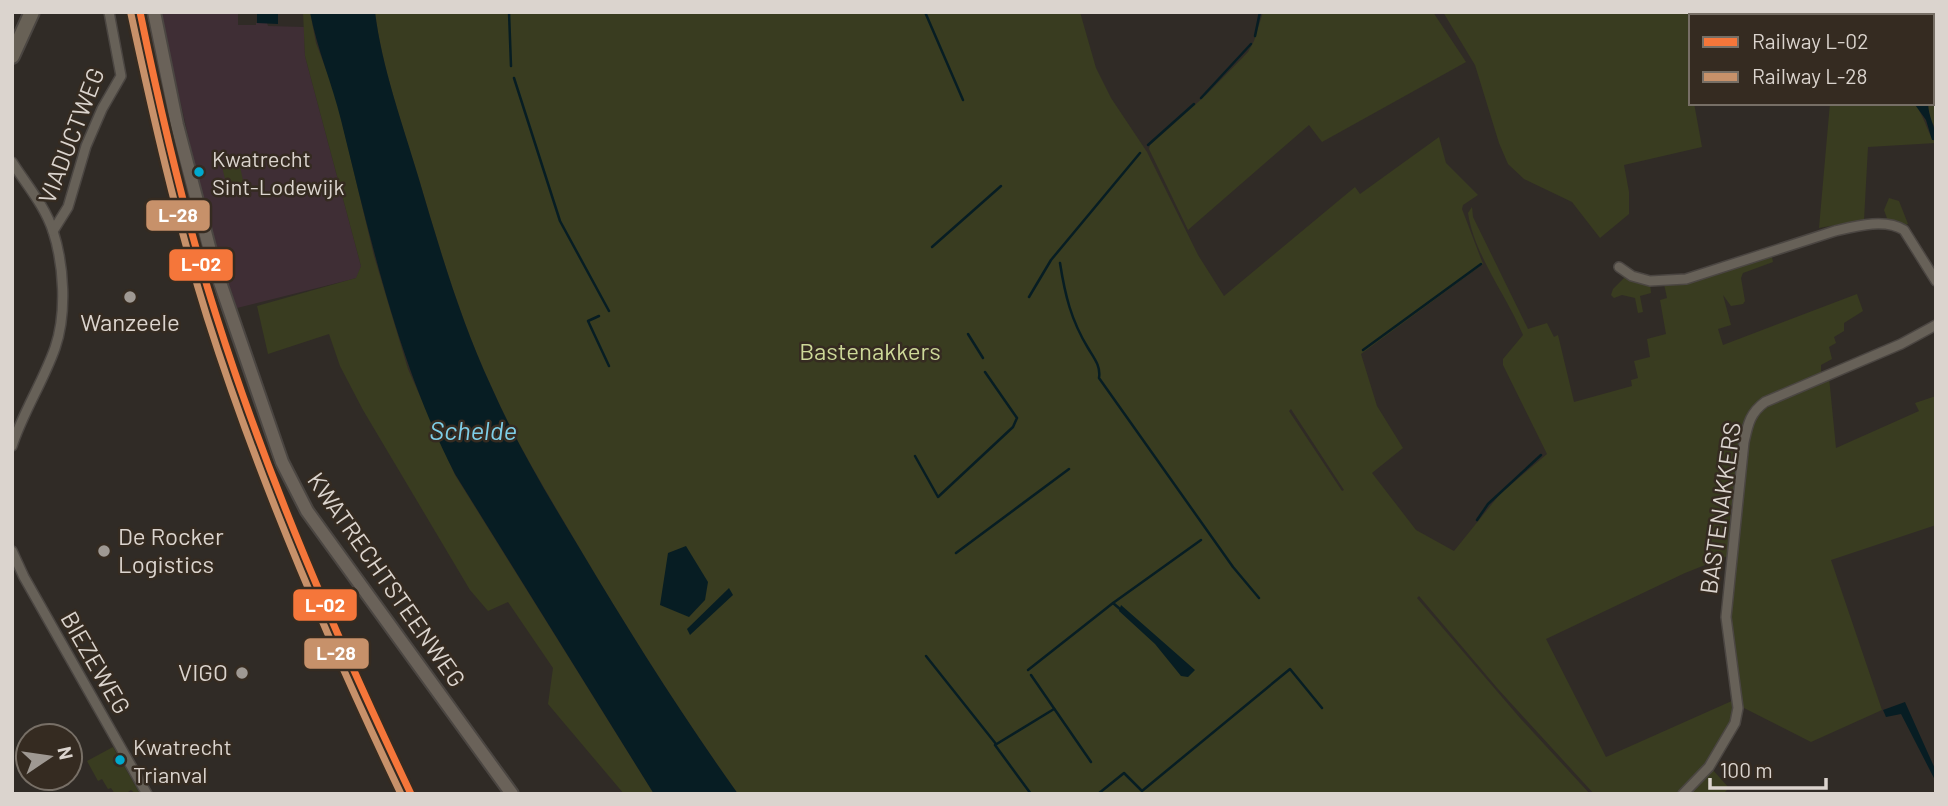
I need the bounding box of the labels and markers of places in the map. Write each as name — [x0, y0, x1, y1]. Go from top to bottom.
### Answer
place label: Kwatrecht Sint-Lodewijk — [212, 145, 345, 199]
marker: Kwatrecht Sint-Lodewijk — [192, 165, 206, 179]
marker: Wanzeele — [122, 289, 138, 305]
place label: Wanzeele — [80, 307, 180, 336]
place label: De Rocker Logistics — [118, 521, 224, 578]
marker: De Rocker Logistics — [96, 543, 112, 559]
place label: VIGO — [178, 657, 228, 686]
marker: VIGO — [234, 665, 250, 681]
place label: Kwatrecht Trianval — [133, 733, 232, 787]
marker: Kwatrecht Trianval — [113, 753, 127, 767]

